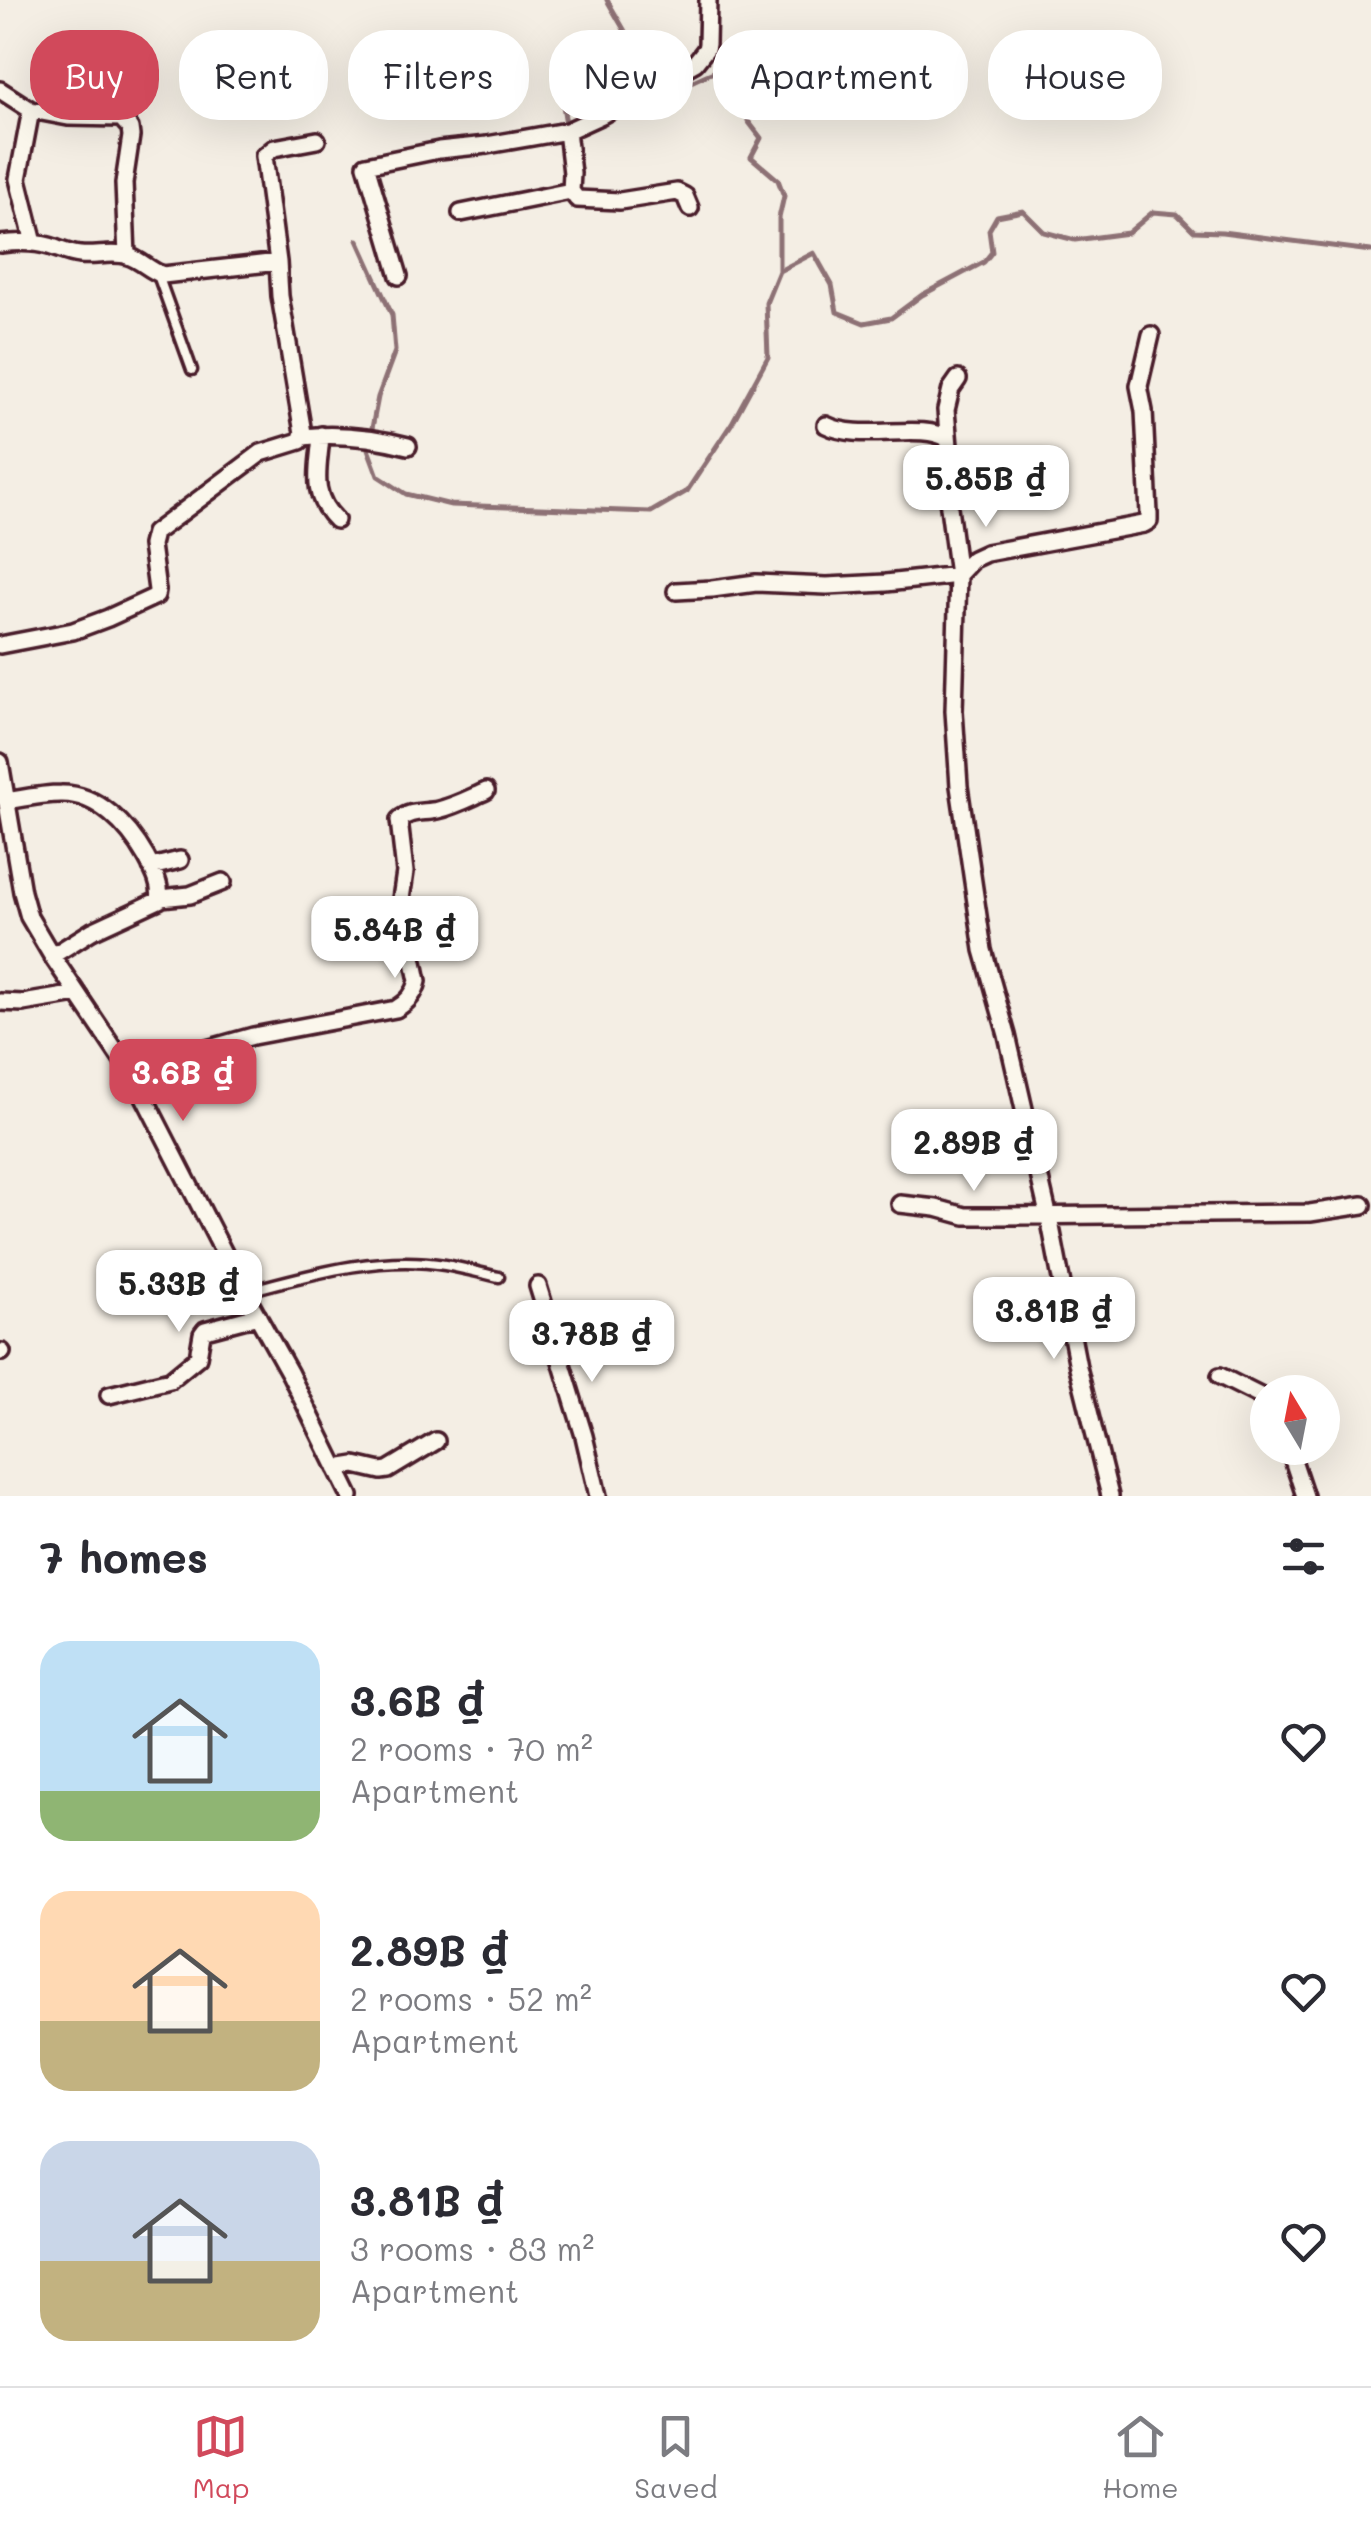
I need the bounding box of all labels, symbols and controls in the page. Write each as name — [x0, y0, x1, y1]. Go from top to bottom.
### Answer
chip: Buy — [30, 30, 159, 120]
chip: Rent — [179, 30, 328, 120]
chip: Filters — [348, 30, 529, 120]
chip: New — [549, 30, 693, 120]
chip: Apartment — [713, 30, 968, 120]
chip: House — [988, 30, 1162, 120]
pin: 5.85B ₫ — [894, 445, 1078, 530]
text: 5.85B ₫ — [925, 456, 1047, 498]
pin: 5.84B ₫ — [303, 896, 487, 981]
text: 5.84B ₫ — [333, 907, 457, 949]
pin: 3.6B ₫ — [102, 1039, 264, 1124]
text: 3.6B ₫ — [131, 1050, 235, 1092]
pin: 2.89B ₫ — [882, 1109, 1066, 1194]
text: 2.89B ₫ — [913, 1120, 1035, 1162]
pin: 5.33B ₫ — [87, 1250, 271, 1335]
text: 5.33B ₫ — [118, 1261, 240, 1303]
pin: 3.81B ₫ — [962, 1277, 1146, 1362]
text: 3.81B ₫ — [995, 1288, 1113, 1330]
pin: 3.78B ₫ — [500, 1300, 684, 1385]
text: 3.78B ₫ — [531, 1311, 653, 1353]
north arrow — [1250, 1375, 1340, 1465]
map controls — [1250, 1375, 1340, 1465]
text: 7 homes — [40, 1529, 208, 1584]
icon: filters — [1276, 1529, 1331, 1584]
text: 3.6B ₫ — [350, 1672, 485, 1727]
icon: home — [120, 1681, 240, 1801]
icon: heart — [1276, 1714, 1331, 1769]
text: 2 rooms · 70 m² — [350, 1727, 593, 1769]
text: Apartment — [350, 1769, 519, 1811]
text: 2.89B ₫ — [350, 1922, 510, 1977]
icon: home — [120, 1931, 240, 2051]
icon: heart — [1276, 1964, 1331, 2019]
text: 2 rooms · 52 m² — [350, 1977, 592, 2019]
text: Apartment — [350, 2019, 519, 2061]
text: 3.81B ₫ — [350, 2172, 505, 2227]
icon: home — [120, 2181, 240, 2301]
icon: heart — [1276, 2214, 1331, 2269]
text: 3 rooms · 83 m² — [350, 2227, 594, 2269]
text: Apartment — [350, 2269, 519, 2311]
tab: Map — [192, 2409, 249, 2505]
tab: Saved — [634, 2409, 717, 2505]
tab: Home — [1102, 2409, 1179, 2505]

